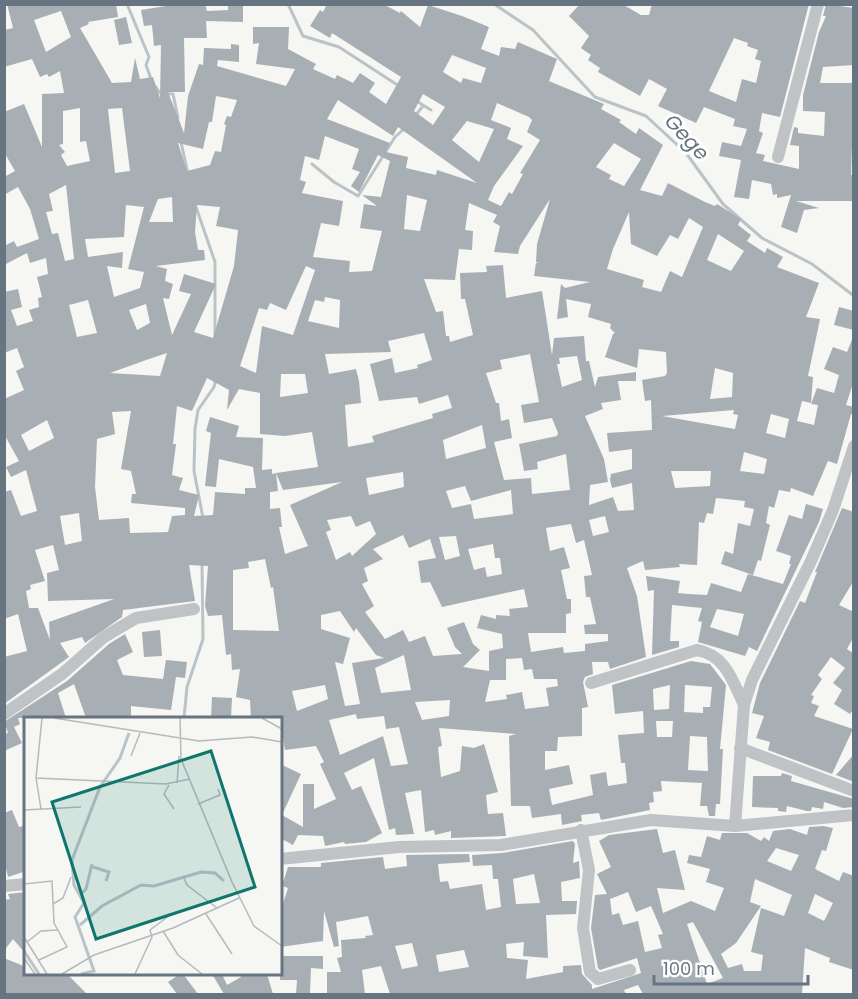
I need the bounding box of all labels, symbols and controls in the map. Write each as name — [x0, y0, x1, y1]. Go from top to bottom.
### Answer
water label: Gege — [658, 108, 716, 166]
inset map — [24, 717, 282, 975]
scale bar — [654, 948, 808, 986]
text: 100 m — [663, 956, 715, 981]

